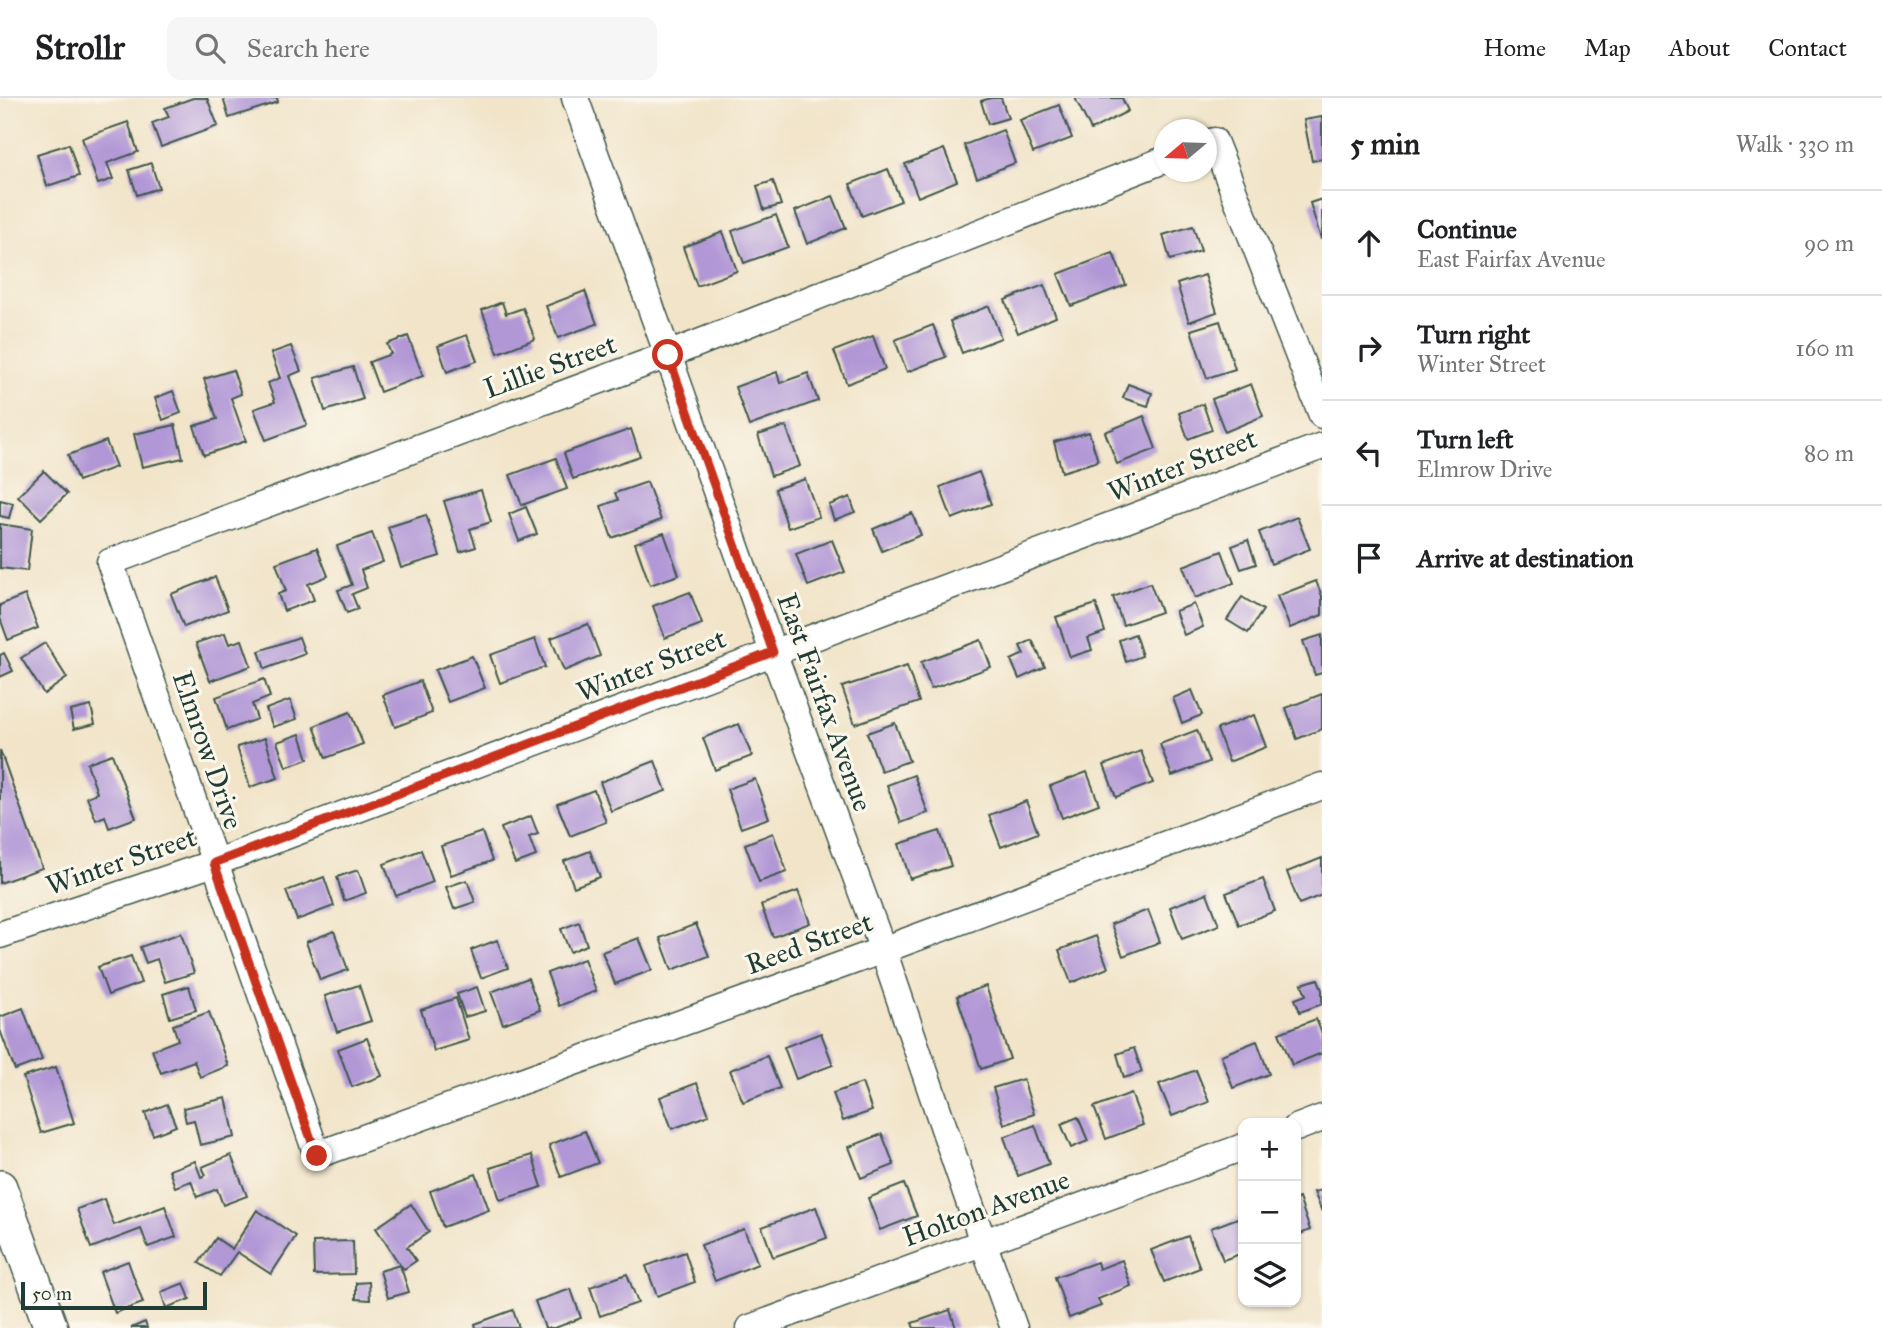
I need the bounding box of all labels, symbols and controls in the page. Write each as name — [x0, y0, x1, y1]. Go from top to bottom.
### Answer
search box — [167, 17, 657, 80]
text: Strollr — [35, 28, 125, 68]
icon: search — [191, 29, 229, 67]
text: Search here — [247, 32, 370, 64]
text: Home — [1483, 33, 1546, 63]
text: Map — [1584, 33, 1631, 63]
text: About — [1669, 33, 1730, 63]
text: Contact — [1768, 33, 1847, 63]
north arrow — [1154, 119, 1217, 182]
text: 5 min — [1350, 126, 1420, 162]
text: Walk · 330 m — [1736, 130, 1854, 158]
text: Continue — [1417, 213, 1517, 245]
icon: ahead — [1350, 224, 1388, 262]
text: 90 m — [1804, 229, 1854, 257]
text: East Fairfax Avenue — [1417, 245, 1606, 273]
text: Turn right — [1417, 318, 1530, 350]
street label: Lillie Street — [479, 326, 621, 406]
icon: right — [1350, 329, 1388, 367]
text: 160 m — [1796, 334, 1854, 362]
route start — [652, 339, 683, 370]
text: Winter Street — [1417, 350, 1546, 378]
street label: Winter Street — [1102, 421, 1262, 509]
text: Turn left — [1417, 423, 1513, 455]
icon: left — [1350, 434, 1388, 472]
text: 80 m — [1804, 439, 1854, 467]
text: Elmrow Drive — [1417, 455, 1552, 483]
icon: arrive — [1350, 539, 1388, 577]
text: Arrive at destination — [1417, 542, 1634, 574]
street label: East Fairfax Avenue — [769, 588, 881, 816]
street label: Winter Street — [571, 621, 731, 709]
street label: Elmrow Drive — [165, 666, 251, 834]
street label: Winter Street — [41, 819, 201, 903]
street label: Reed Street — [741, 904, 877, 982]
map controls — [1238, 1118, 1301, 1307]
button: + — [1238, 1118, 1301, 1181]
route end — [301, 1140, 332, 1171]
street label: Holton Avenue — [898, 1162, 1074, 1254]
button: − — [1238, 1181, 1301, 1244]
button: layers — [1238, 1244, 1301, 1307]
scale bar — [21, 1279, 206, 1311]
text: 50 m — [32, 1282, 72, 1305]

